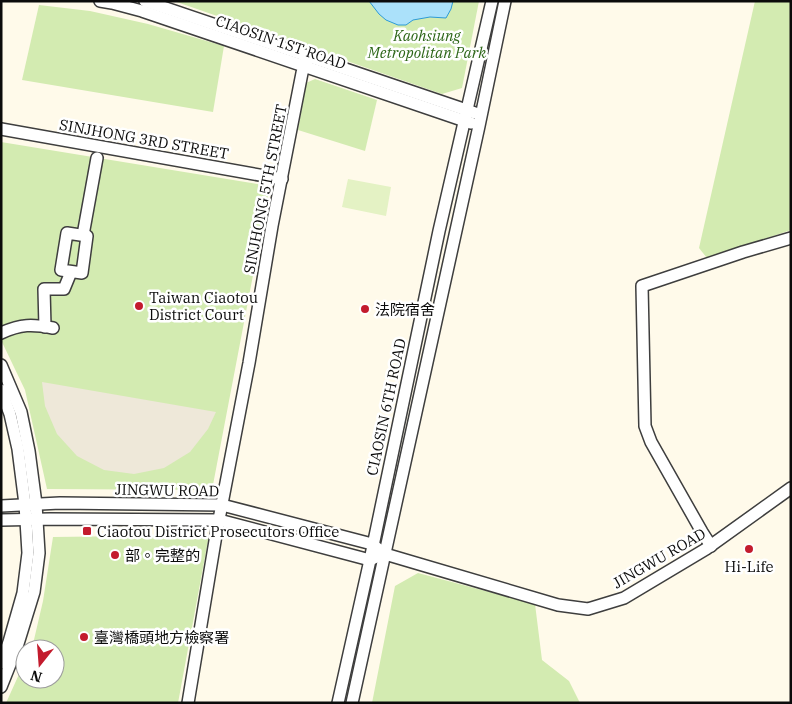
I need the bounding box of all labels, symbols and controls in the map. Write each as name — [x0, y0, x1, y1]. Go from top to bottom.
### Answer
street label: CIAOSIN 1ST ROAD — [213, 11, 349, 73]
park label: Kaohsiung Metropolitan Park — [367, 26, 486, 62]
street label: SINJHONG 5TH STREET — [239, 102, 291, 275]
street label: SINJHONG 3RD STREET — [58, 115, 230, 163]
place label: Taiwan Ciaotou District Court — [149, 288, 258, 324]
marker: Taiwan Ciaotou District Court — [133, 300, 145, 312]
place label: 法院宿舍 — [375, 300, 435, 319]
marker: 法院宿舍 — [359, 303, 371, 315]
street label: CIAOSIN 6TH ROAD — [362, 337, 410, 477]
street label: JINGWU ROAD — [115, 480, 219, 500]
place label: Ciaotou District Prosecutors Office — [97, 522, 339, 541]
street label: JINGWU ROAD — [609, 524, 709, 592]
marker: Ciaotou District Prosecutors Office — [81, 525, 93, 537]
marker: Hi-Life — [743, 543, 755, 555]
place label: 部。完整的 — [125, 546, 200, 565]
marker: 部。完整的 — [109, 549, 121, 561]
place label: Hi-Life — [724, 557, 774, 576]
place label: 臺灣橋頭地方檢察署 — [94, 628, 229, 647]
marker: 臺灣橋頭地方檢察署 — [78, 631, 90, 643]
north arrow — [15, 639, 65, 689]
text: N — [28, 666, 44, 687]

